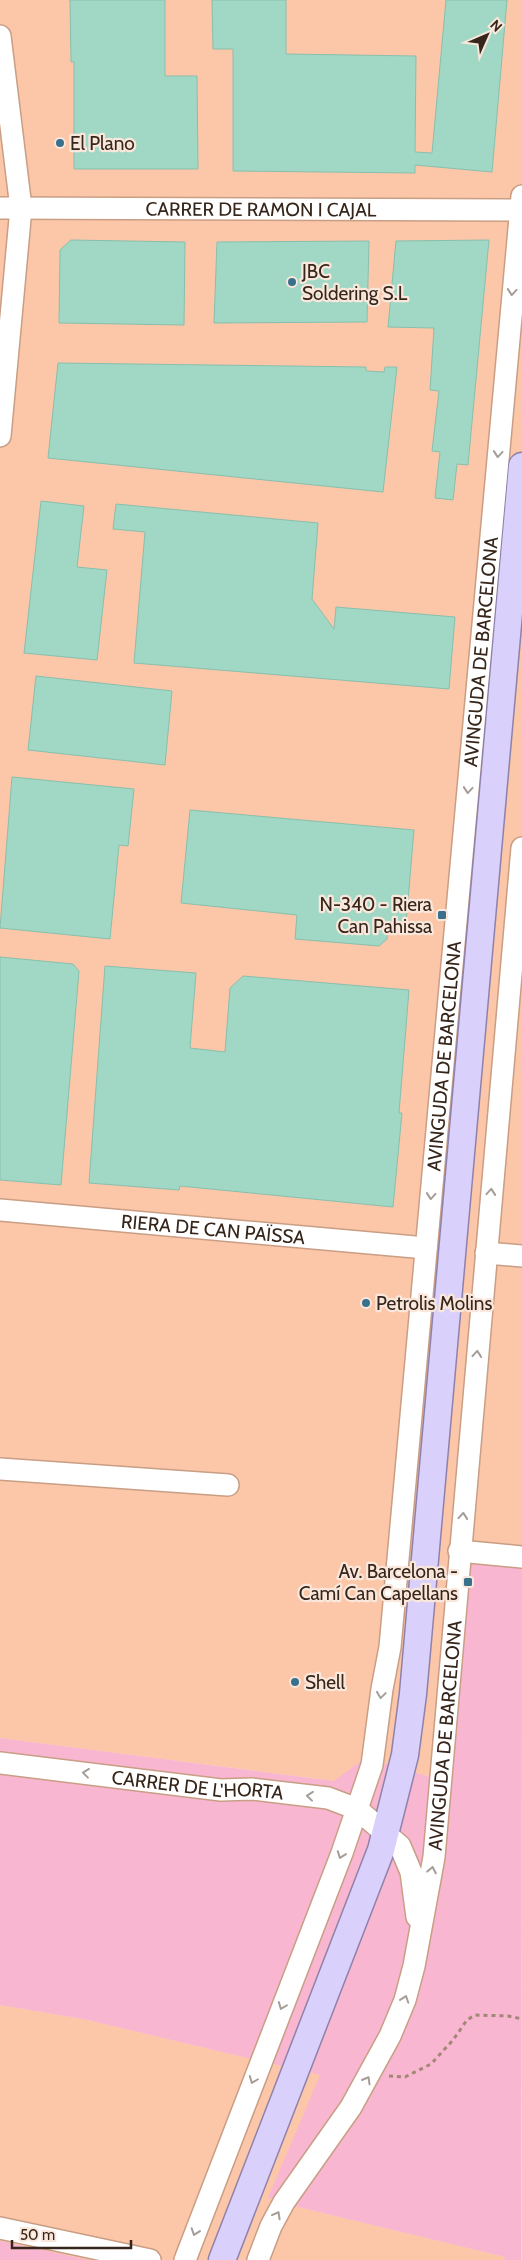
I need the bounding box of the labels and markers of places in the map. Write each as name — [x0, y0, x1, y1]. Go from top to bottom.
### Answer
place label: El Plano — [70, 132, 135, 155]
marker: El Plano — [54, 137, 66, 149]
place label: JBC Soldering S.L — [301, 260, 408, 305]
marker: JBC Soldering S.L — [286, 276, 298, 288]
place label: N-340 - Riera Can Pahissa — [320, 893, 432, 938]
marker: N-340 - Riera Can Pahissa — [436, 909, 448, 921]
place label: Petrolis Molins — [376, 1292, 492, 1315]
marker: Petrolis Molins — [360, 1297, 372, 1309]
place label: Av. Barcelona - Camí Can Capellans — [299, 1560, 458, 1605]
marker: Av. Barcelona - Camí Can Capellans — [462, 1576, 474, 1588]
place label: Shell — [305, 1671, 345, 1694]
marker: Shell — [289, 1676, 301, 1688]

